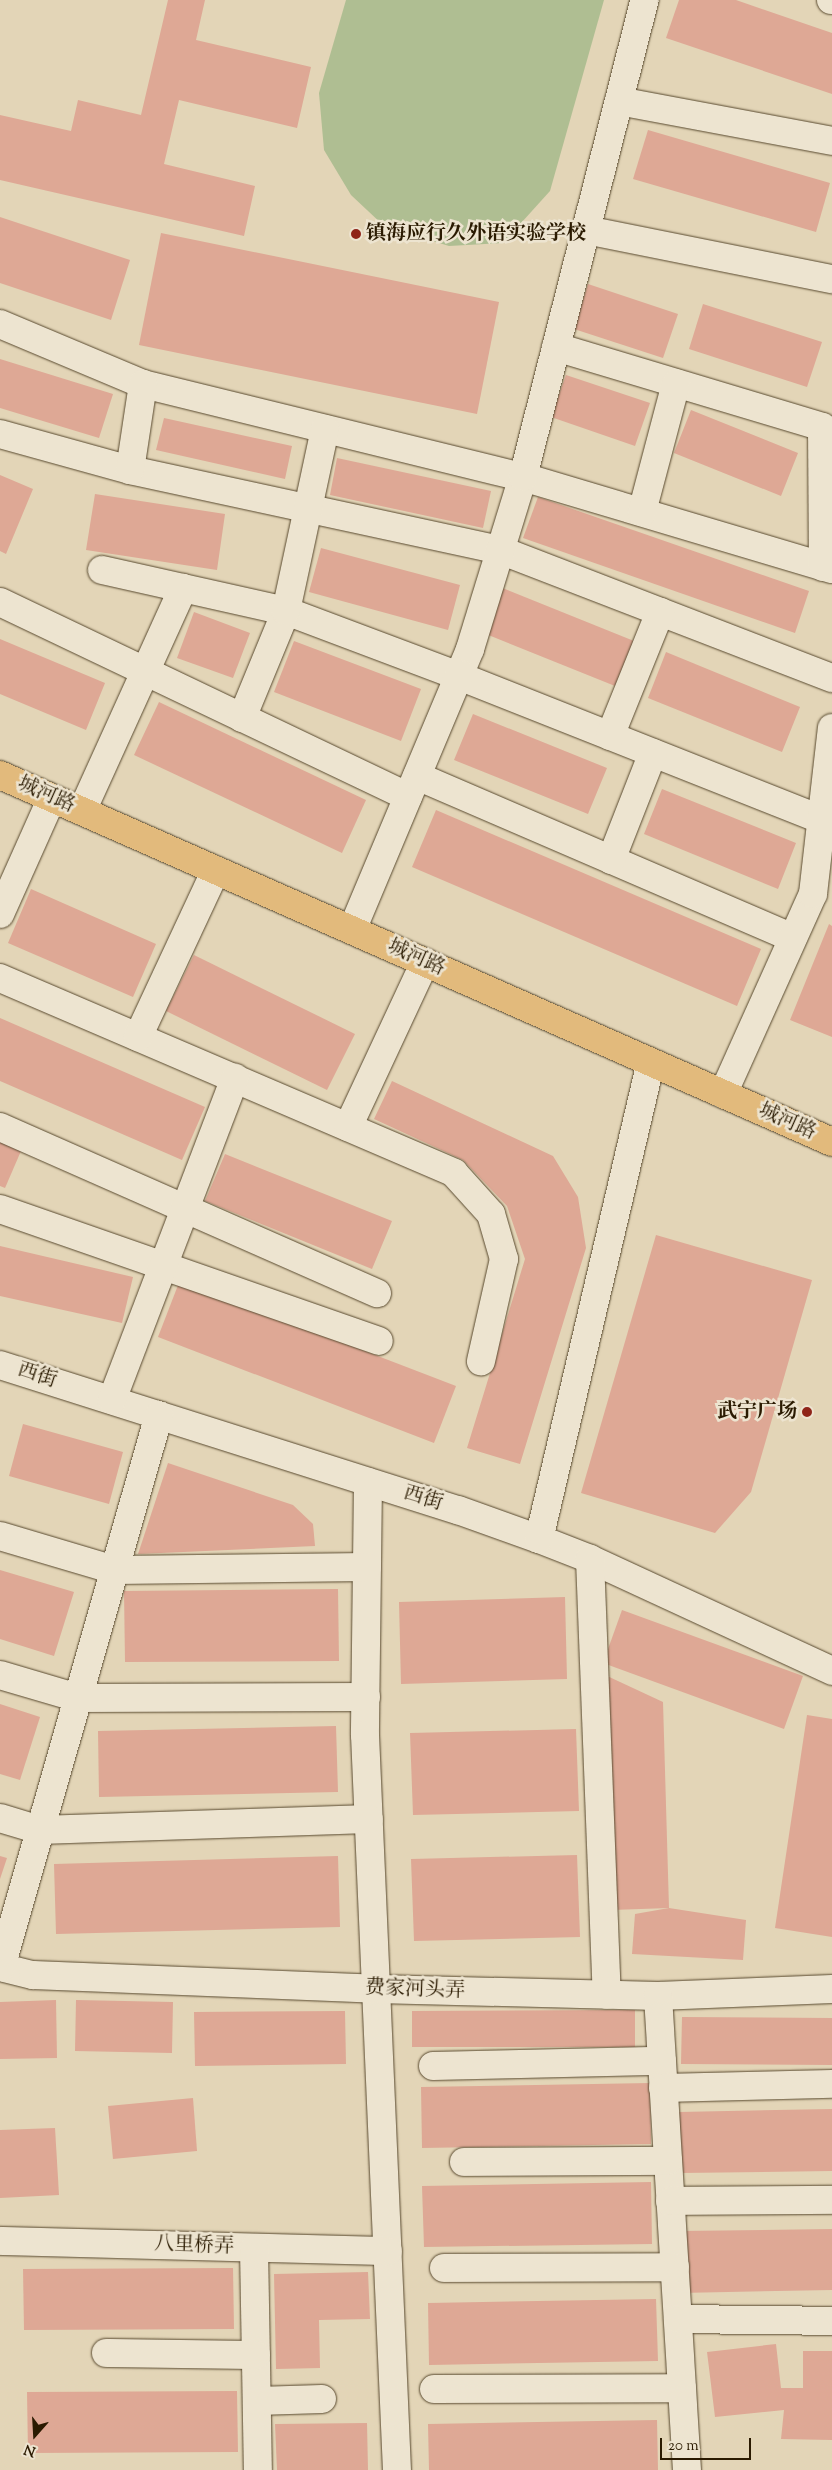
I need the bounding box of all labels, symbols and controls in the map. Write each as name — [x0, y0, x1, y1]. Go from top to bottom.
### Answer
place label: 镇海应行久外语实验学校 — [366, 222, 586, 246]
marker: 镇海应行久外语实验学校 — [350, 228, 362, 240]
street label: 城河路 — [14, 772, 78, 818]
street label: 城河路 — [384, 935, 448, 981]
street label: 城河路 — [755, 1099, 819, 1145]
street label: 西街 — [14, 1358, 60, 1394]
place label: 武宁广场 — [717, 1400, 797, 1424]
marker: 武宁广场 — [801, 1406, 813, 1418]
street label: 西街 — [400, 1482, 446, 1516]
street label: 费家河头弄 — [365, 1976, 465, 2004]
street label: 八里桥弄 — [154, 2233, 234, 2259]
north arrow — [10, 2410, 60, 2460]
scale bar — [662, 2428, 753, 2460]
text: 20 m — [668, 2436, 699, 2457]
text: N — [22, 2438, 39, 2460]

